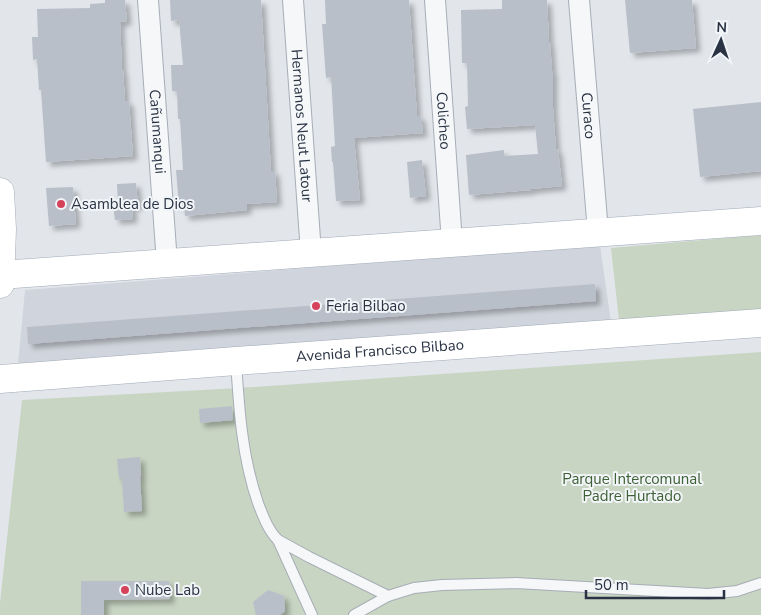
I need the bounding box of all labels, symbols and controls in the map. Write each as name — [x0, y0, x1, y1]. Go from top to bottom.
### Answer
north arrow — [696, 15, 746, 65]
text: N — [716, 18, 727, 37]
street label: Hermanos Neut Latour — [287, 48, 317, 204]
street label: Cañumanqui — [144, 89, 171, 175]
street label: Colicheo — [431, 91, 455, 150]
street label: Curaco — [577, 91, 600, 140]
place label: Asamblea de Dios — [71, 194, 194, 214]
marker: Asamblea de Dios — [55, 198, 67, 210]
place label: Feria Bilbao — [326, 296, 406, 316]
marker: Feria Bilbao — [310, 300, 322, 312]
street label: Avenida Francisco Bilbao — [295, 335, 465, 367]
park label: Parque Intercomunal Padre Hurtado — [562, 469, 702, 506]
scale bar — [586, 568, 724, 600]
text: 50 m — [594, 575, 629, 595]
place label: Nube Lab — [135, 580, 200, 600]
marker: Nube Lab — [119, 584, 131, 596]

